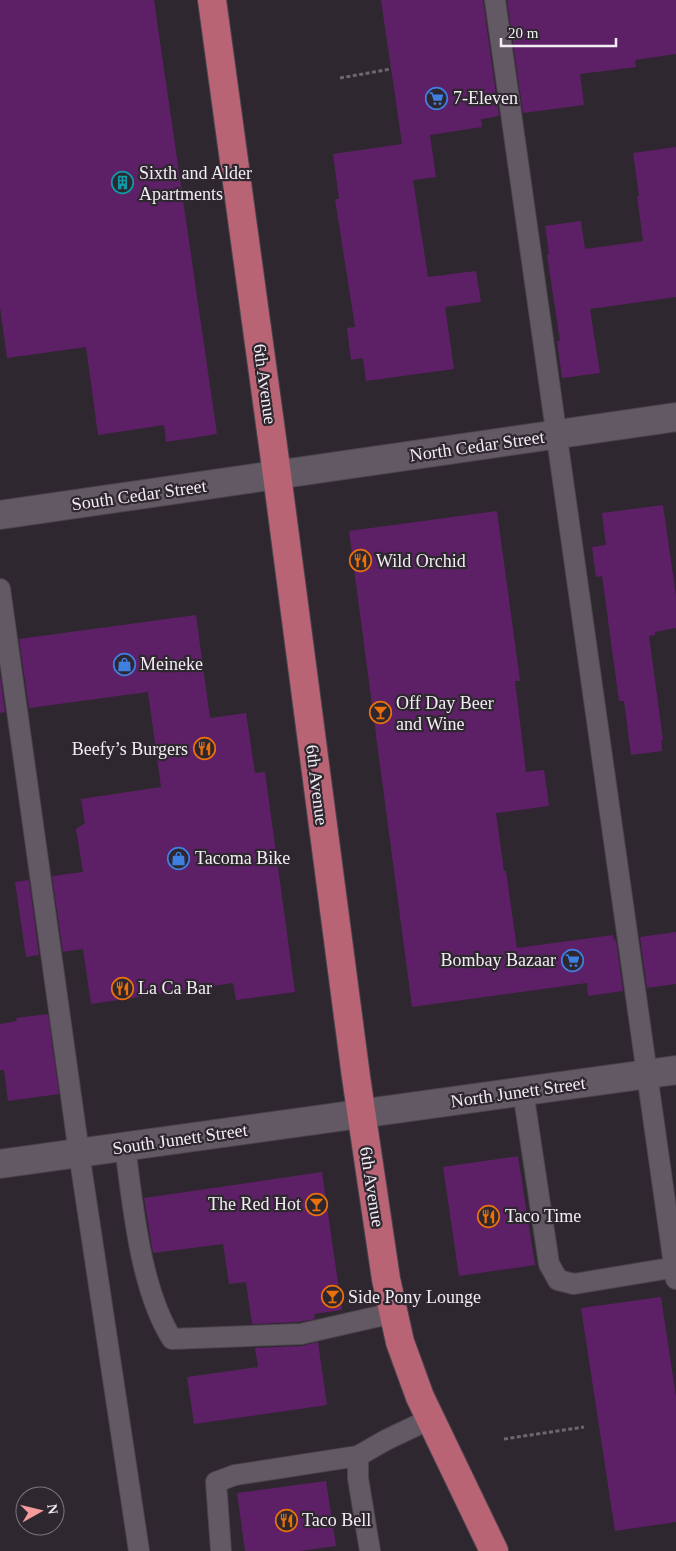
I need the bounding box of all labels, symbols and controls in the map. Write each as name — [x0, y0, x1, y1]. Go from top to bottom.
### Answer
scale bar — [501, 15, 616, 47]
text: 20 m — [508, 25, 539, 41]
supermarket icon: 7-Eleven — [425, 86, 449, 110]
place label: 7-Eleven — [453, 88, 518, 108]
place label: Sixth and Alder Apartments — [139, 163, 252, 204]
building icon: Sixth and Alder Apartments — [111, 171, 135, 195]
street label: 6th Avenue — [249, 342, 281, 426]
street label: North Cedar Street — [408, 427, 546, 465]
street label: South Cedar Street — [70, 476, 208, 514]
restaurant icon: Wild Orchid — [348, 549, 372, 573]
place label: Wild Orchid — [376, 551, 466, 571]
shop icon: Meineke — [112, 652, 136, 676]
place label: Meineke — [140, 654, 203, 674]
place label: Off Day Beer and Wine — [396, 693, 494, 734]
bar icon: Off Day Beer and Wine — [368, 701, 392, 725]
restaurant icon: Beefy’s Burgers — [192, 737, 216, 761]
place label: Beefy’s Burgers — [72, 739, 188, 759]
street label: 6th Avenue — [302, 744, 332, 826]
shop icon: Tacoma Bike — [167, 846, 191, 870]
place label: Tacoma Bike — [195, 848, 290, 868]
supermarket icon: Bombay Bazaar — [560, 948, 584, 972]
place label: Bombay Bazaar — [441, 950, 556, 970]
restaurant icon: La Ca Bar — [110, 976, 134, 1000]
place label: La Ca Bar — [138, 978, 212, 998]
street label: North Junett Street — [449, 1073, 587, 1111]
street label: South Junett Street — [111, 1120, 249, 1158]
street label: 6th Avenue — [356, 1145, 388, 1229]
bar icon: The Red Hot — [305, 1192, 329, 1216]
place label: The Red Hot — [208, 1194, 301, 1214]
restaurant icon: Taco Time — [477, 1204, 501, 1228]
place label: Taco Time — [505, 1206, 581, 1226]
bar icon: Side Pony Lounge — [320, 1285, 344, 1309]
place label: Side Pony Lounge — [348, 1287, 481, 1307]
north arrow — [15, 1486, 65, 1536]
text: N — [44, 1503, 61, 1515]
restaurant icon: Taco Bell — [274, 1508, 298, 1532]
place label: Taco Bell — [302, 1510, 371, 1530]

